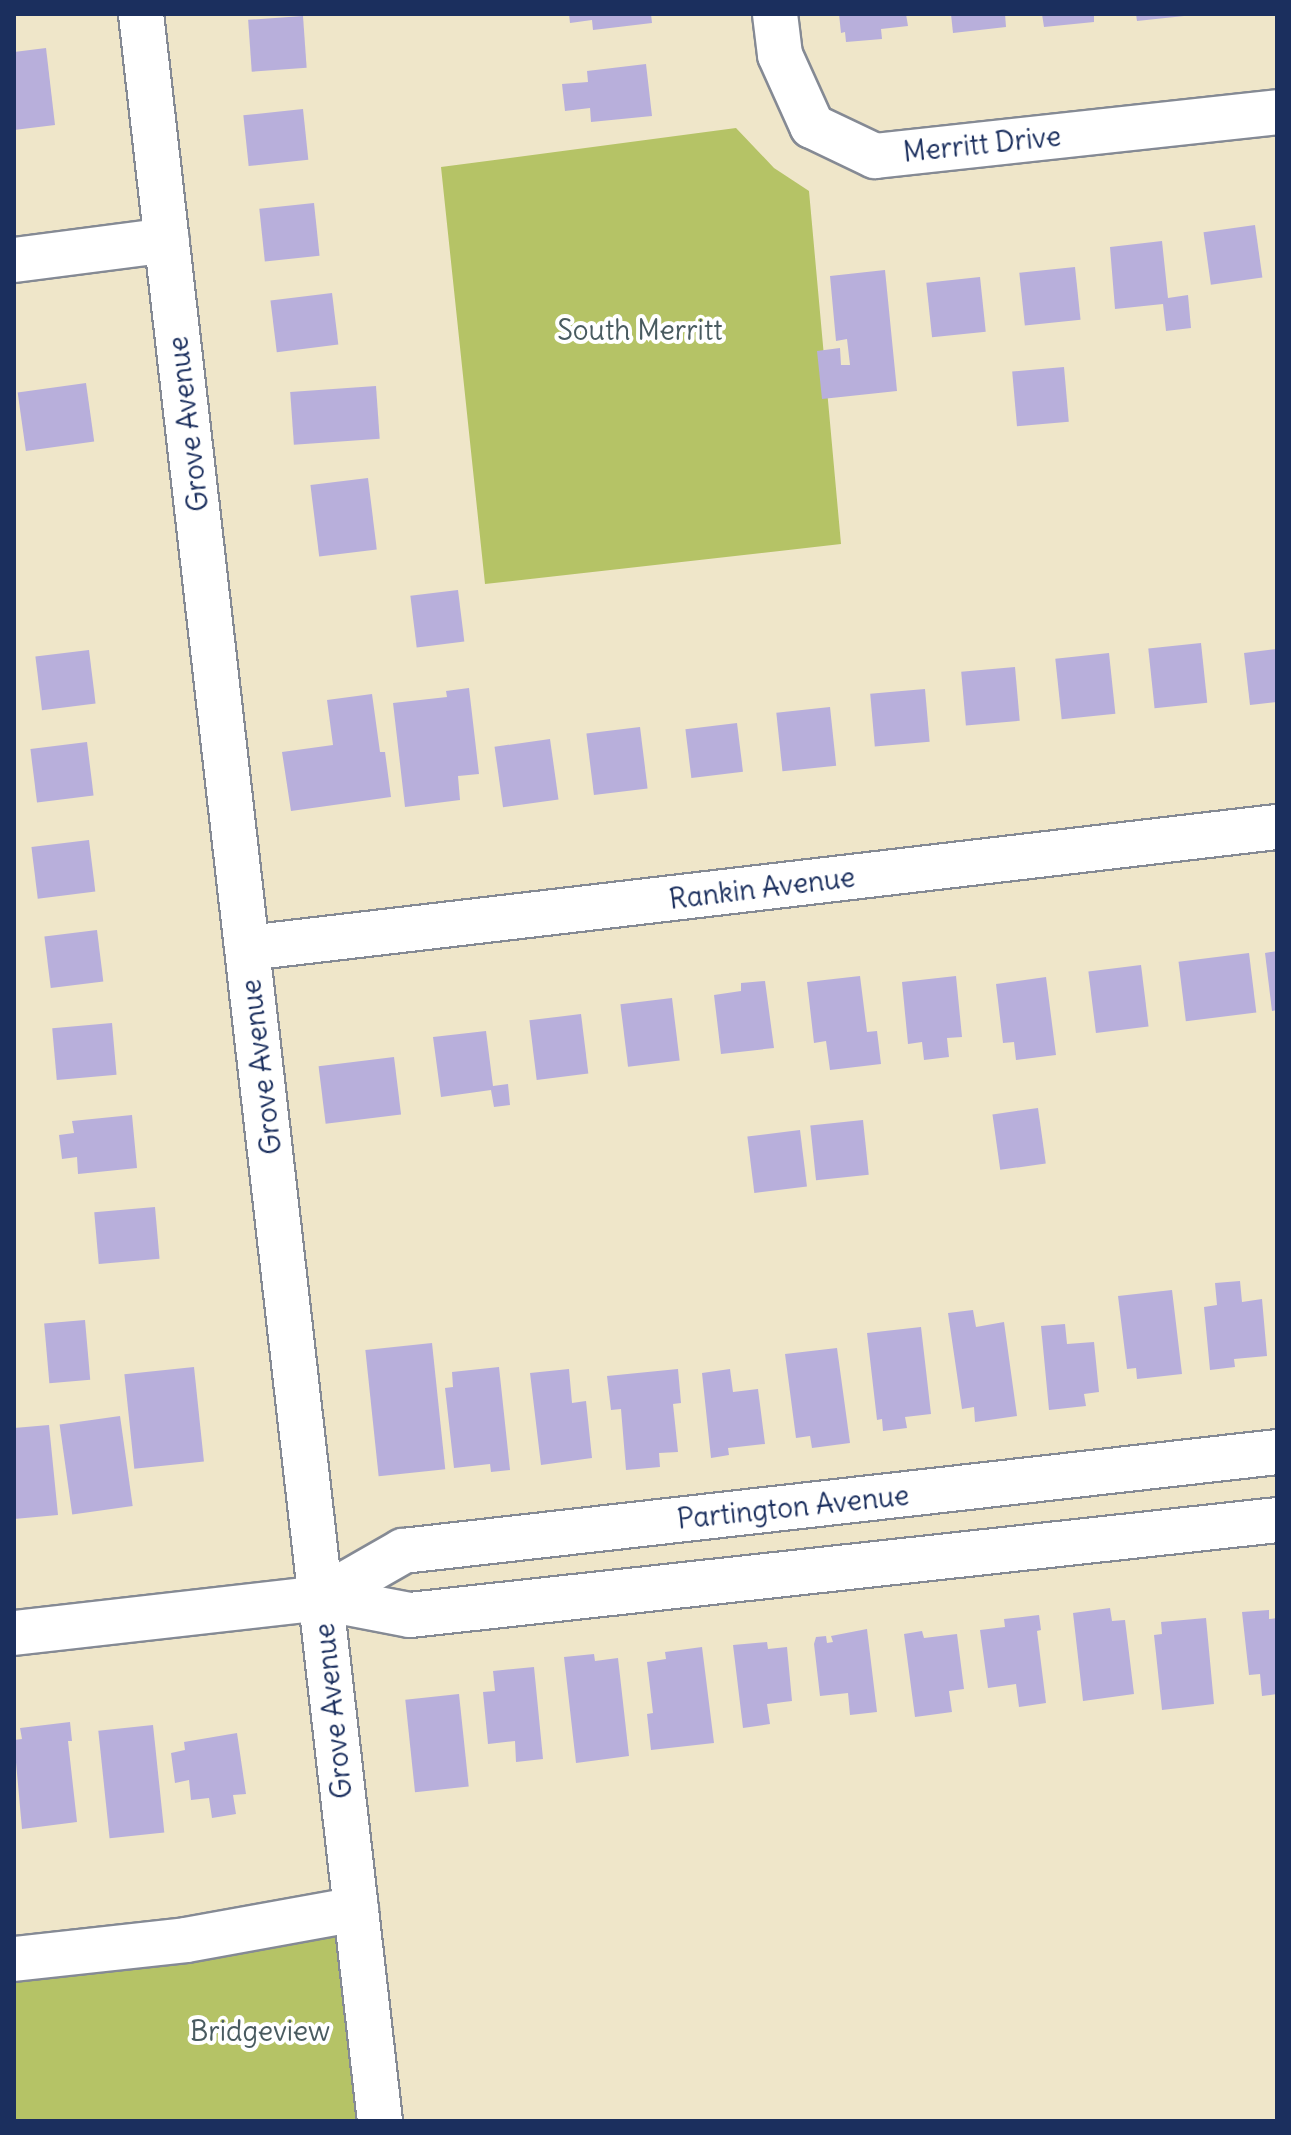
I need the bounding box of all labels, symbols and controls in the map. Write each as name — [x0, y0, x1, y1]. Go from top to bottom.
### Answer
street label: Merritt Drive — [901, 119, 1063, 169]
park label: South Merritt — [557, 313, 723, 347]
street label: Grove Avenue — [161, 334, 215, 514]
street label: Rankin Avenue — [667, 860, 857, 916]
street label: Grove Avenue — [234, 977, 288, 1157]
street label: Partington Avenue — [675, 1478, 911, 1536]
street label: Grove Avenue — [307, 1622, 359, 1800]
park label: Bridgeview — [190, 2014, 330, 2048]

